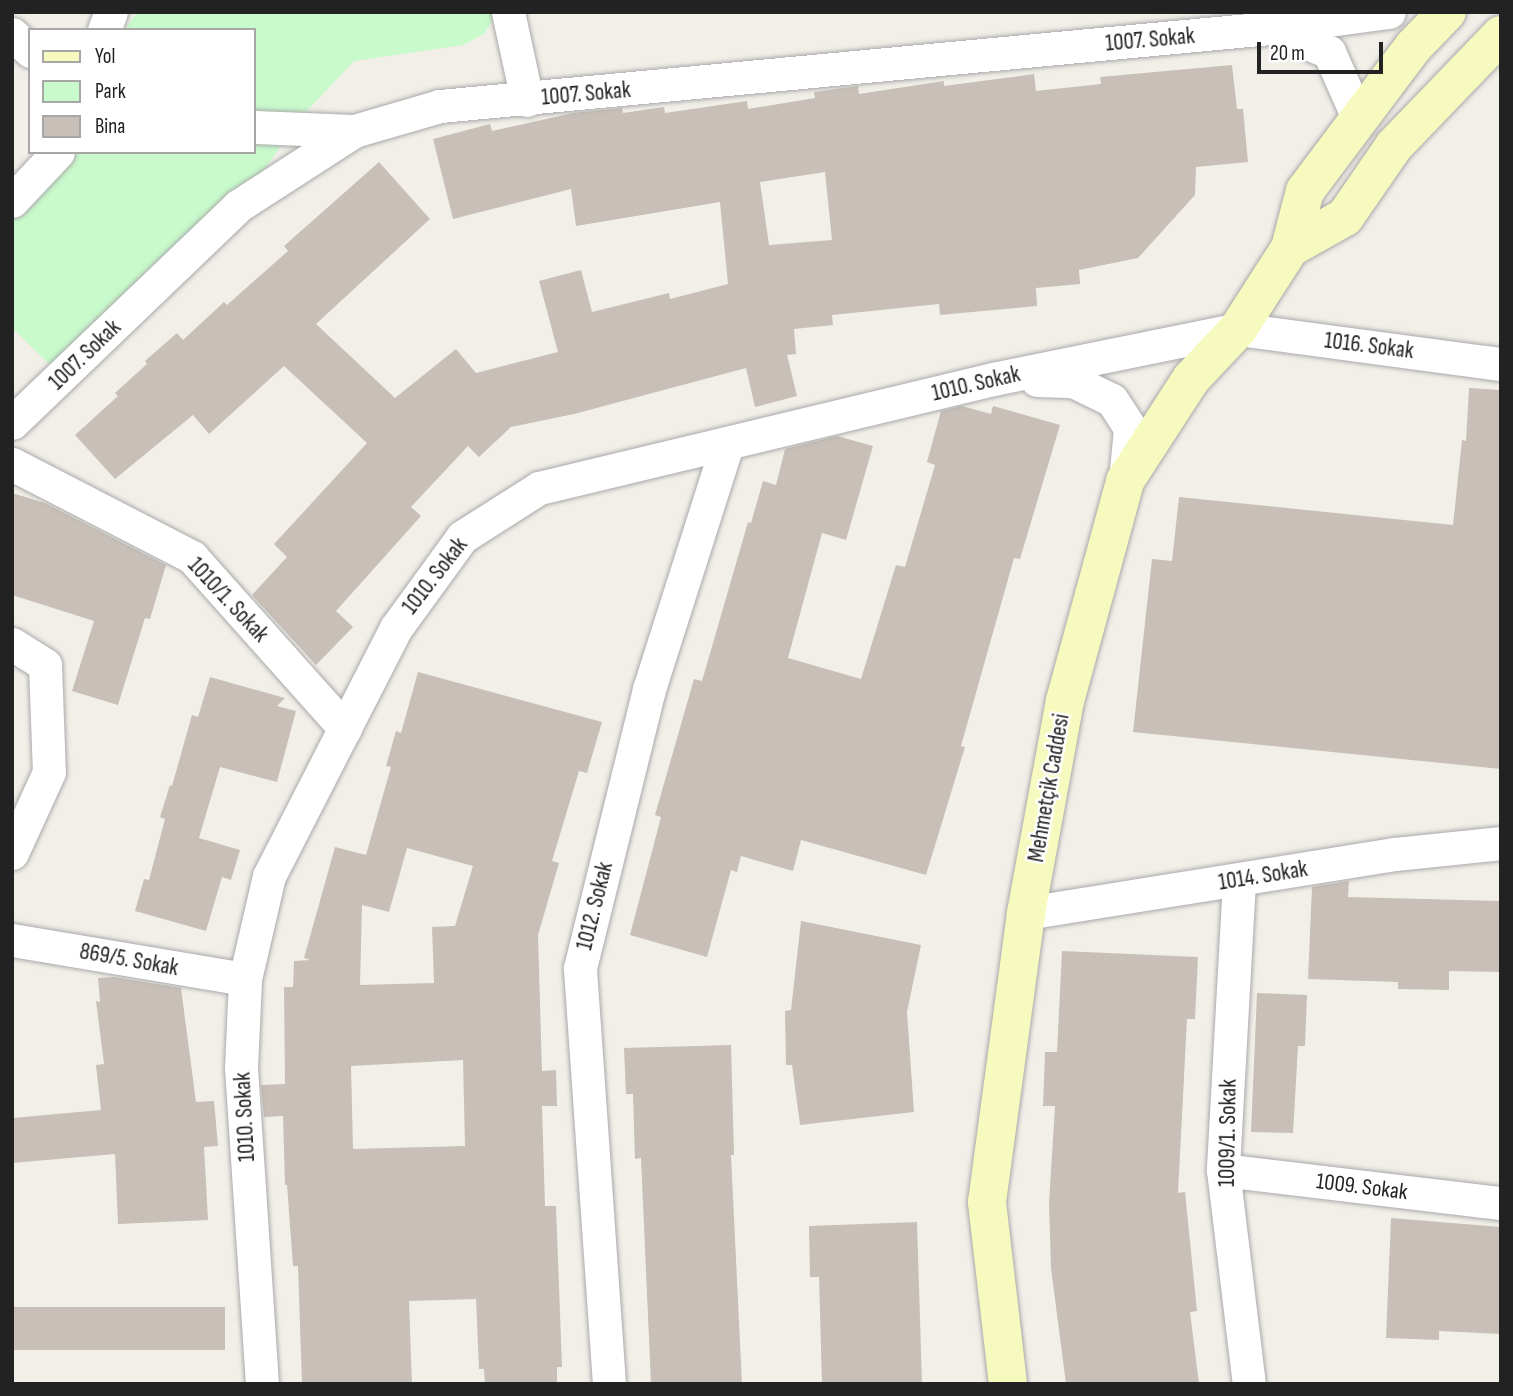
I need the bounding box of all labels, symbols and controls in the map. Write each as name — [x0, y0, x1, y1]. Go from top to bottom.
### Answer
street label: 1007. Sokak — [1104, 22, 1196, 58]
legend — [28, 28, 256, 154]
scale bar — [1261, 28, 1387, 72]
text: 20 m — [1270, 41, 1305, 66]
text: Yol — [95, 44, 115, 69]
street label: 1007. Sokak — [540, 76, 632, 112]
text: Park — [95, 79, 126, 104]
text: Bina — [95, 114, 125, 139]
street label: 1007. Sokak — [43, 314, 127, 396]
street label: 1016. Sokak — [1323, 327, 1415, 365]
street label: 1010. Sokak — [929, 360, 1023, 408]
street label: 1010. Sokak — [397, 532, 473, 620]
street label: 1010/1. Sokak — [182, 552, 274, 648]
street label: Mehmetçik Caddesi — [1022, 712, 1076, 864]
street label: 1014. Sokak — [1216, 855, 1310, 897]
street label: 1012. Sokak — [571, 859, 619, 953]
street label: 869/5. Sokak — [77, 938, 181, 982]
street label: 1010. Sokak — [229, 1071, 261, 1163]
street label: 1009/1. Sokak — [1213, 1079, 1243, 1187]
street label: 1009. Sokak — [1315, 1168, 1409, 1206]

